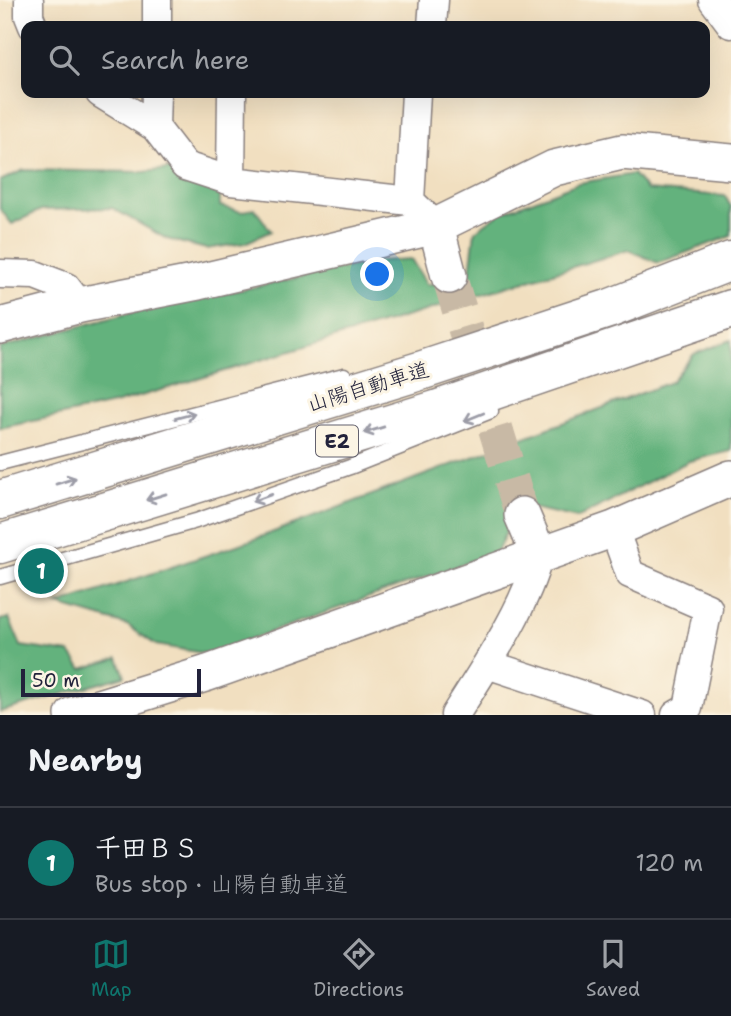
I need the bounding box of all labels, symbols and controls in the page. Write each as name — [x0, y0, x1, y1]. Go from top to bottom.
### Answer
search box — [21, 21, 710, 98]
icon: search — [45, 41, 83, 79]
text: Search here — [101, 42, 250, 77]
your location — [360, 257, 394, 291]
street label: 山陽自動車道 — [304, 355, 432, 419]
one-way arrow — [173, 409, 196, 422]
one-way arrow — [464, 412, 486, 425]
one-way arrow — [363, 424, 385, 437]
road number: E2 — [316, 426, 358, 456]
one-way arrow — [54, 474, 76, 487]
one-way arrow — [146, 491, 168, 504]
one-way arrow — [251, 493, 273, 505]
pin: 1 — [18, 545, 64, 597]
scale bar — [21, 666, 201, 698]
text: 50 m — [32, 668, 80, 693]
text: Nearby — [28, 740, 143, 781]
text: 千田ＢＳ — [95, 830, 199, 865]
text: 1 — [46, 848, 56, 878]
text: 120 m — [635, 848, 703, 878]
text: Bus stop · 山陽自動車道 — [95, 869, 348, 899]
tab: Map — [91, 935, 132, 1002]
tab: Directions — [314, 935, 404, 1002]
tab: Saved — [586, 935, 640, 1002]

